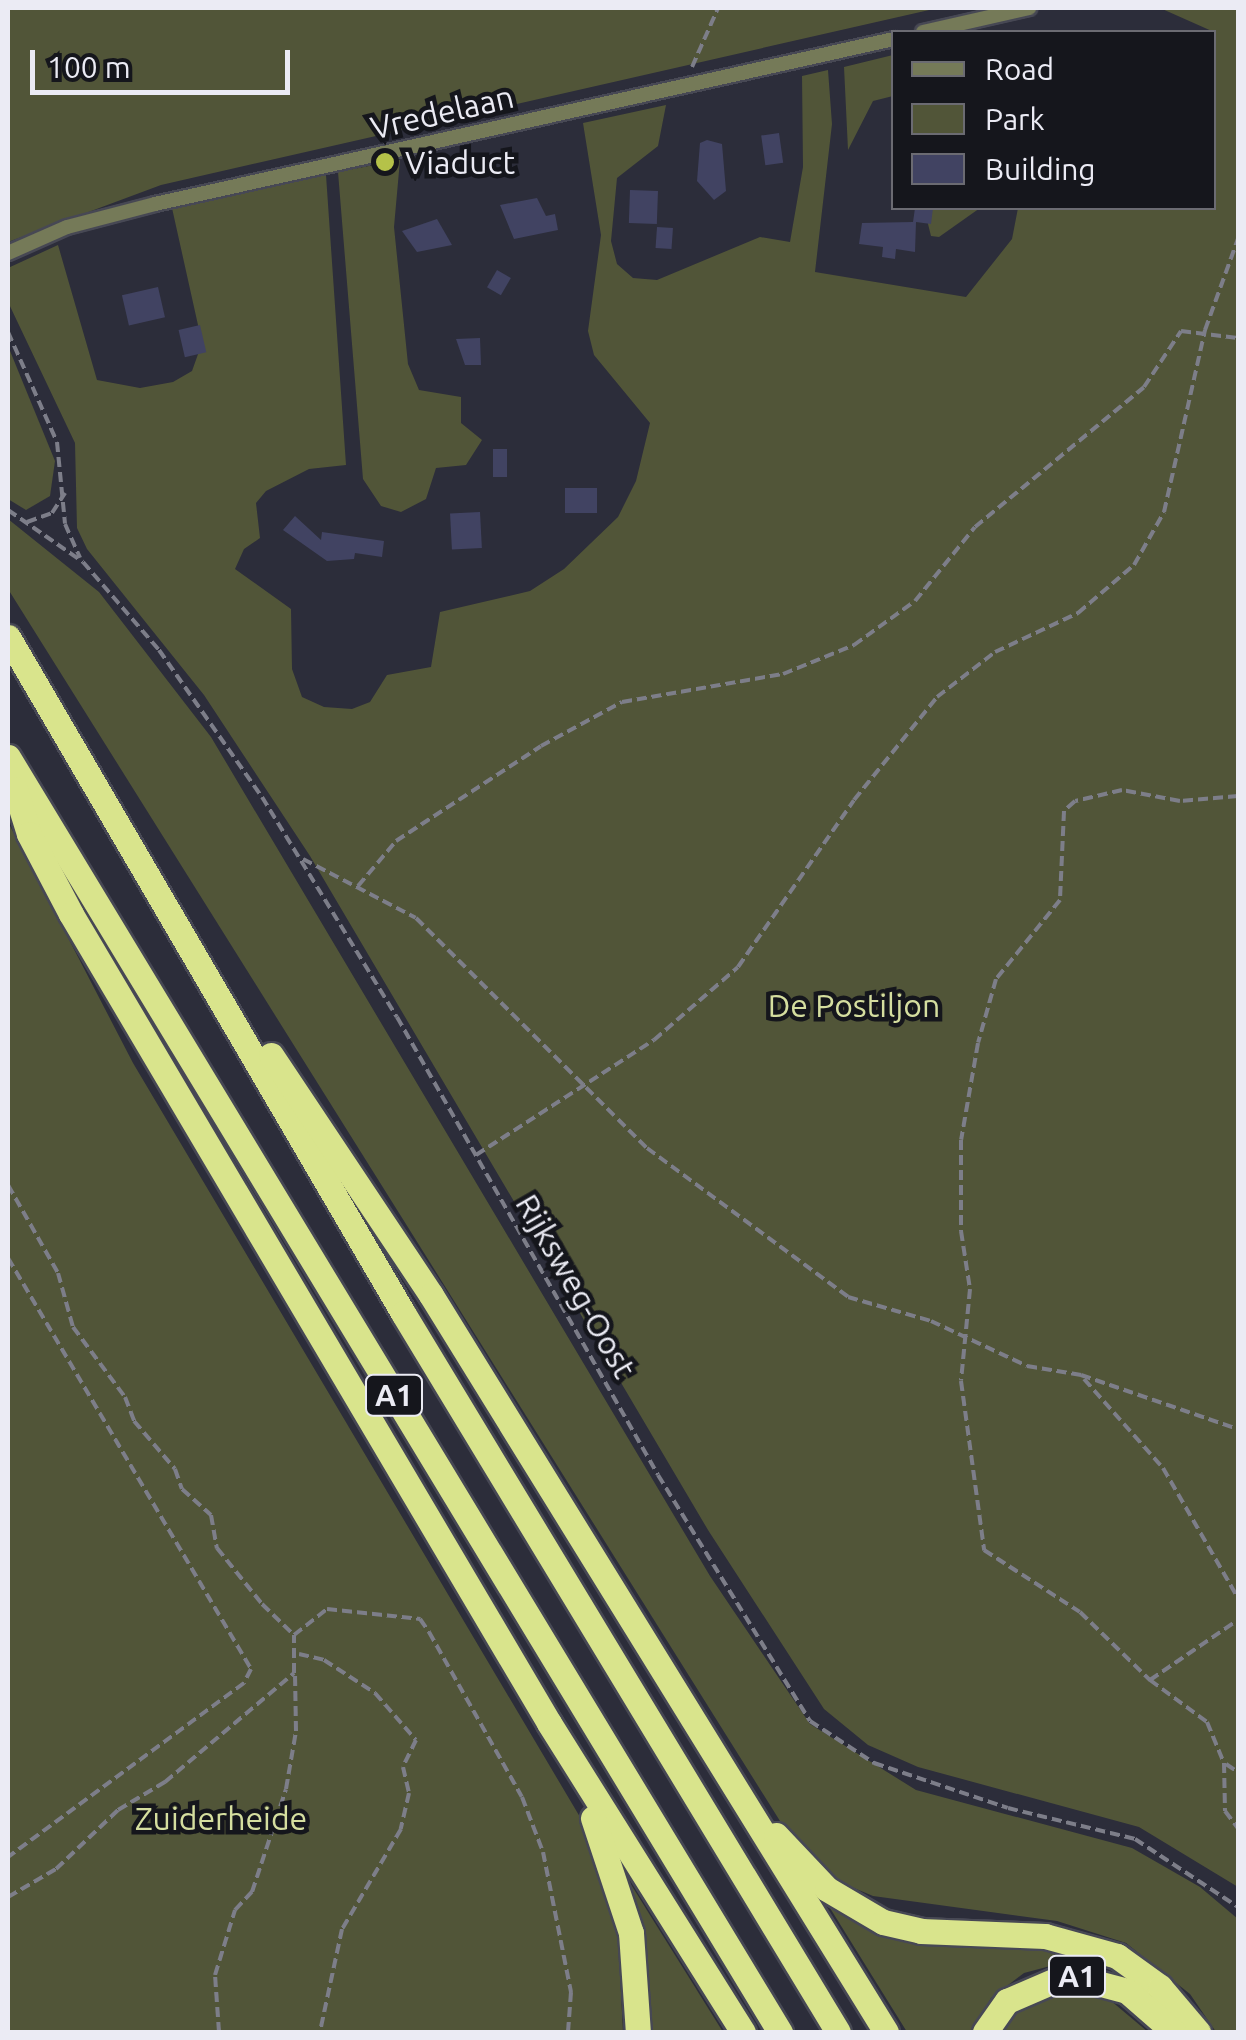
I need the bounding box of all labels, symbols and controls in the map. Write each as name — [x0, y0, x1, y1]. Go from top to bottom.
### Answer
scale bar — [35, 30, 295, 92]
legend — [891, 30, 1216, 210]
text: 100 m — [47, 50, 131, 84]
text: Road — [985, 52, 1054, 86]
street label: Vredelaan — [367, 77, 517, 147]
text: Park — [985, 102, 1045, 136]
place label: Viaduct — [405, 143, 515, 181]
marker: Viaduct — [374, 151, 396, 173]
text: Building — [985, 152, 1096, 186]
park label: De Postiljon — [768, 986, 940, 1024]
street label: Rijksweg-Oost — [508, 1187, 644, 1385]
road number: A1 — [364, 1370, 424, 1420]
park label: Zuiderheide — [135, 1799, 307, 1837]
road number: A1 — [1047, 1951, 1107, 2001]

